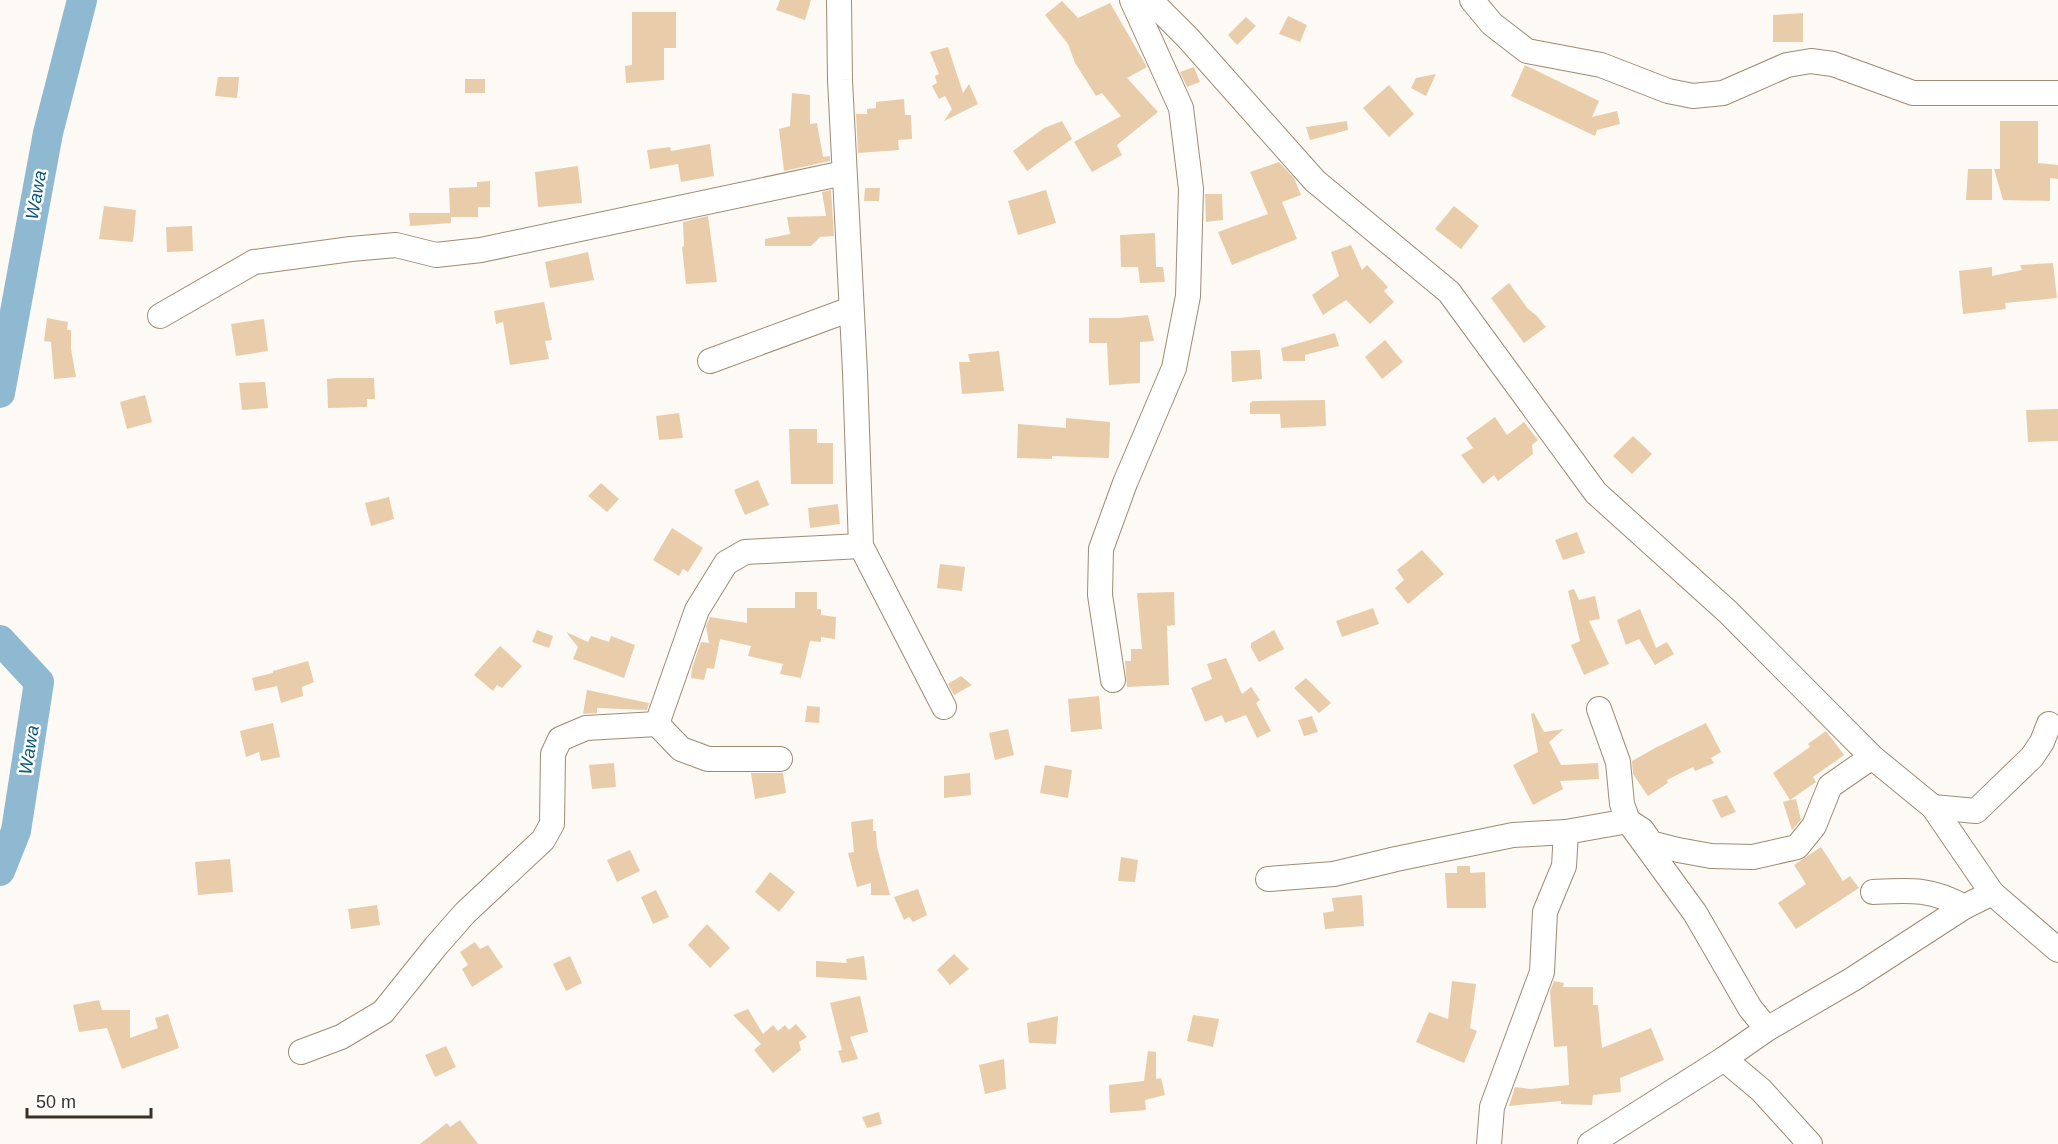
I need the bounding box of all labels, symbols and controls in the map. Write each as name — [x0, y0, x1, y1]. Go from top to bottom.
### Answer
water label: Wawa — [22, 169, 50, 221]
water label: Wawa — [15, 724, 43, 776]
scale bar — [27, 1081, 152, 1119]
text: 50 m — [36, 1092, 76, 1112]

